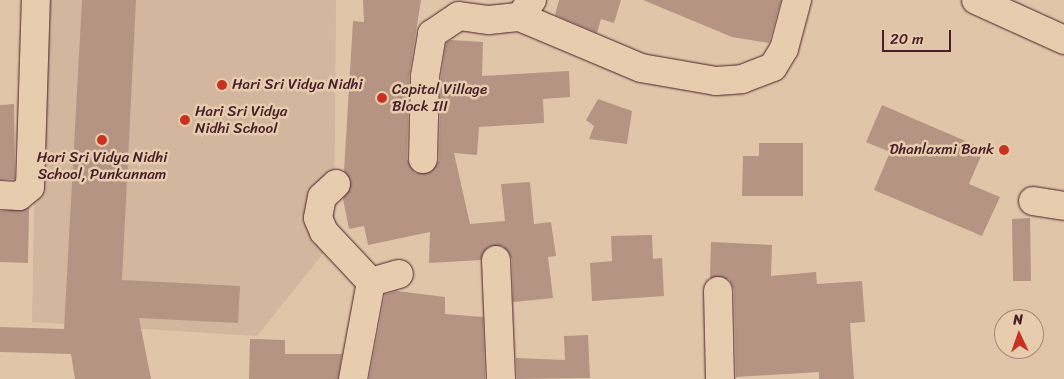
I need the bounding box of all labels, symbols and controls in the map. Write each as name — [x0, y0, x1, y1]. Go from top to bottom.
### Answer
scale bar — [884, 20, 953, 52]
text: 20 m — [890, 26, 924, 52]
place label: Hari Sri Vidya Nidhi — [232, 76, 363, 94]
marker: Hari Sri Vidya Nidhi — [216, 79, 228, 91]
place label: Capital Village Block III — [392, 80, 487, 115]
marker: Capital Village Block III — [376, 92, 388, 104]
place label: Hari Sri Vidya Nidhi School — [195, 102, 287, 137]
marker: Hari Sri Vidya Nidhi School — [179, 114, 191, 126]
marker: Hari Sri Vidya Nidhi School, Punkunnam — [96, 134, 108, 146]
place label: Dhanlaxmi Bank — [889, 141, 994, 159]
marker: Dhanlaxmi Bank — [998, 144, 1010, 156]
place label: Hari Sri Vidya Nidhi School, Punkunnam — [37, 148, 167, 183]
text: N — [1013, 307, 1024, 332]
north arrow — [994, 309, 1044, 359]

